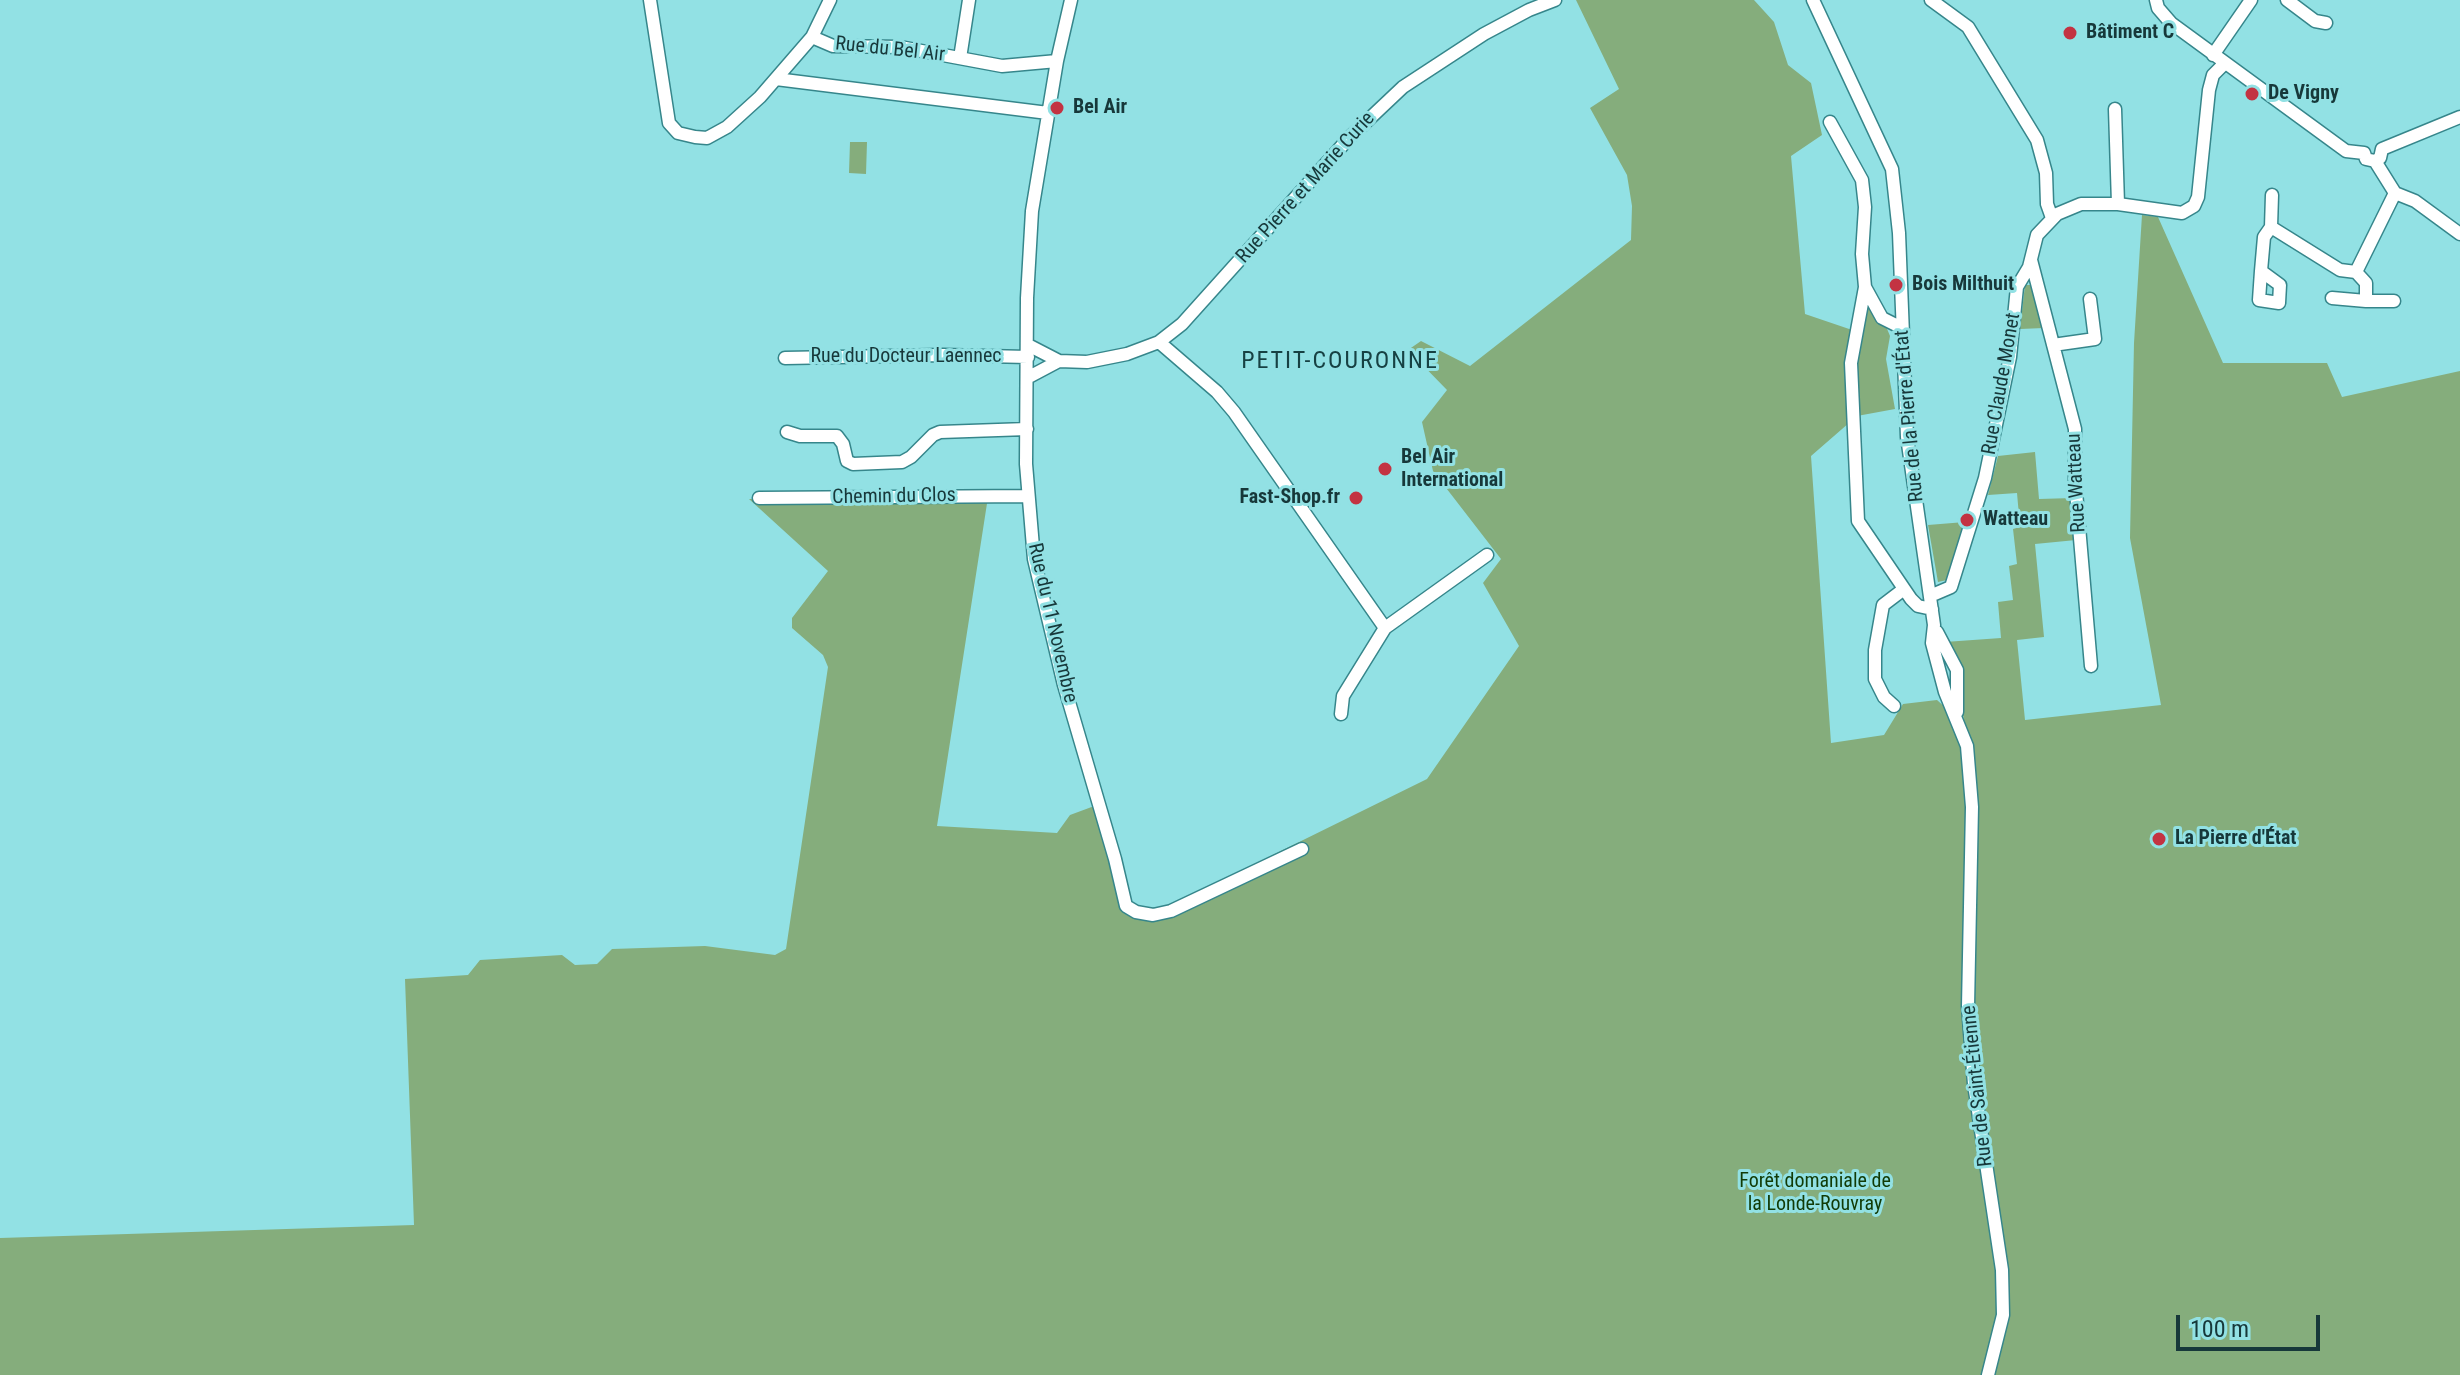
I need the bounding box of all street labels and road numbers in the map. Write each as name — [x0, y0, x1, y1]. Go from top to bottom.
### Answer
street label: Rue du Bel Air — [834, 32, 946, 68]
street label: Rue Pierre et Marie Curie — [1232, 107, 1380, 269]
street label: Rue Claude Monet — [1978, 311, 2026, 457]
street label: Rue de la Pierre d'État — [1891, 329, 1929, 503]
street label: Rue du Docteur Laennec — [810, 345, 1002, 369]
street label: Rue Watteau — [2062, 433, 2092, 533]
street label: Chemin du Clos — [832, 484, 956, 510]
street label: Rue du 11 Novembre — [1022, 541, 1082, 705]
street label: Rue de Saint-Étienne — [1958, 1004, 1998, 1168]

